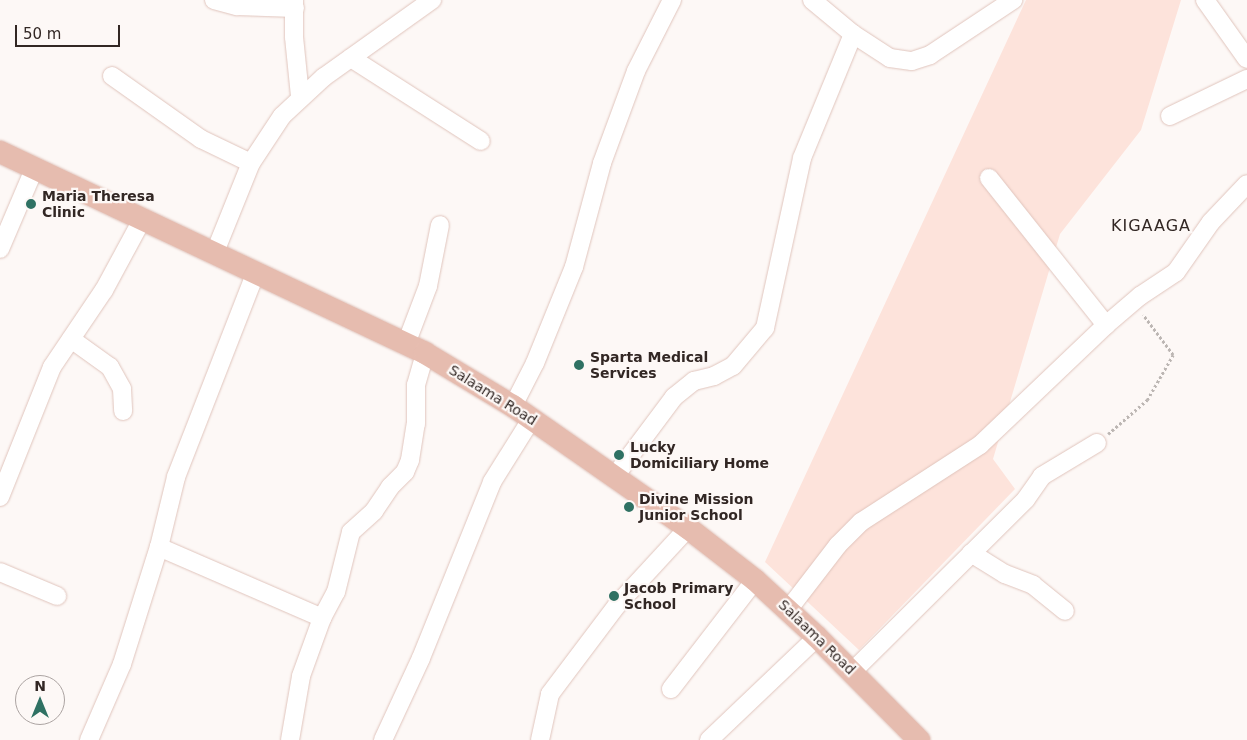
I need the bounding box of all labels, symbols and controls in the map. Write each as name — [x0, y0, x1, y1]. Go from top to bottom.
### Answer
scale bar — [18, 15, 122, 47]
text: 50 m — [23, 25, 61, 43]
place label: Maria Theresa Clinic — [42, 188, 155, 220]
marker: Maria Theresa Clinic — [24, 197, 38, 211]
district label: KIGAAGA — [1110, 216, 1192, 236]
place label: Sparta Medical Services — [590, 349, 708, 382]
marker: Sparta Medical Services — [572, 358, 586, 372]
street label: Salaama Road — [446, 361, 540, 429]
place label: Lucky Domiciliary Home — [630, 439, 769, 472]
marker: Lucky Domiciliary Home — [612, 448, 626, 462]
place label: Divine Mission Junior School — [639, 491, 753, 524]
marker: Divine Mission Junior School — [623, 501, 635, 513]
place label: Jacob Primary School — [624, 580, 733, 612]
marker: Jacob Primary School — [608, 590, 620, 602]
street label: Salaama Road — [775, 596, 859, 678]
north arrow — [15, 675, 65, 725]
text: N — [34, 678, 46, 694]

